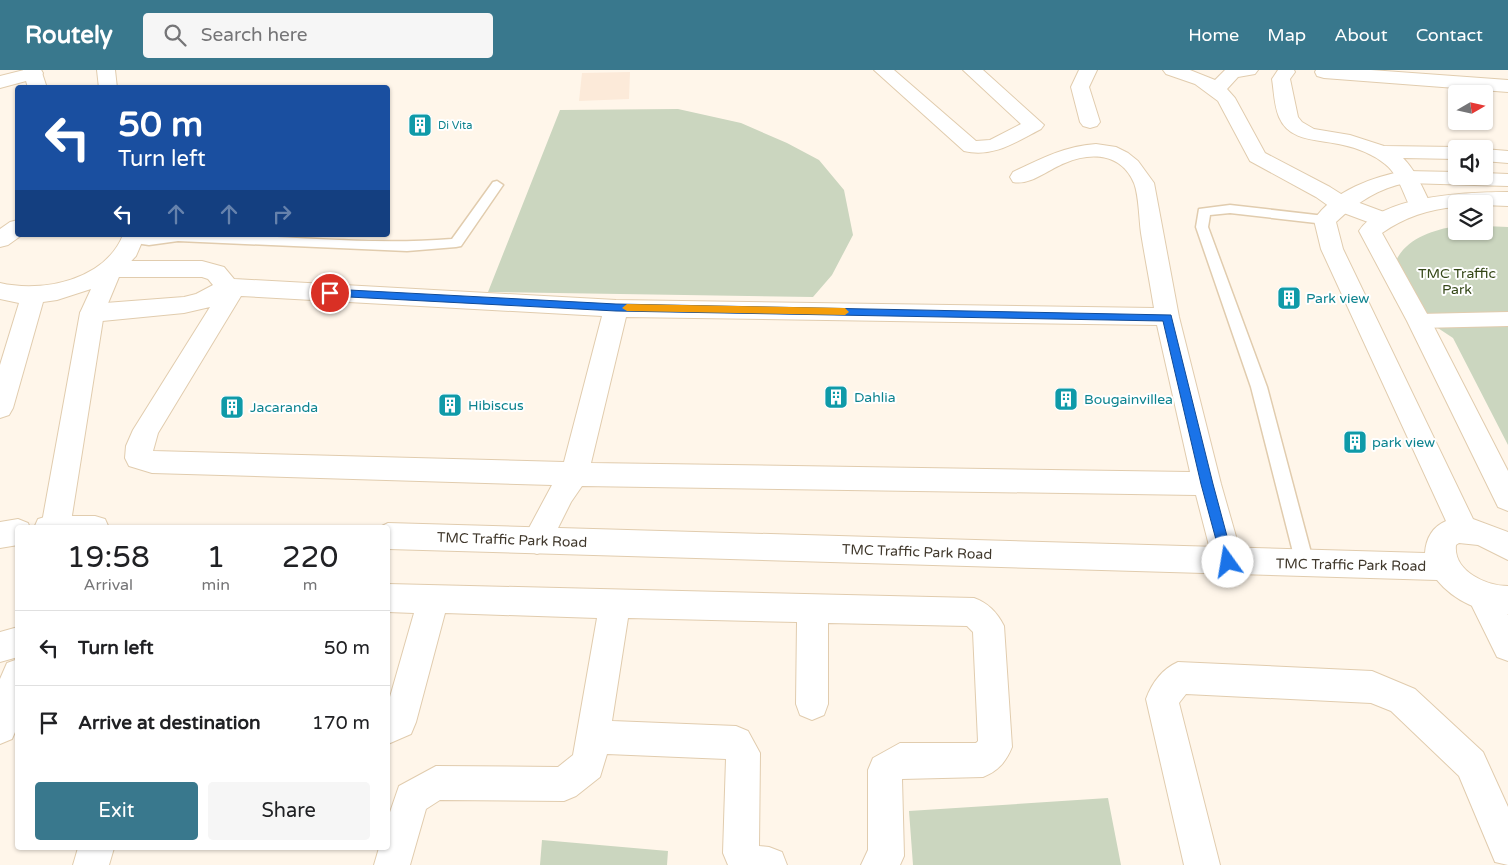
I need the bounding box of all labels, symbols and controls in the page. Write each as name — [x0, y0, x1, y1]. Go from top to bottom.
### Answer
search box — [143, 13, 493, 58]
text: Routely — [25, 21, 113, 50]
icon: search — [161, 21, 189, 49]
text: Search here — [201, 24, 308, 46]
text: Home — [1188, 24, 1239, 46]
text: Map — [1267, 24, 1306, 46]
text: About — [1334, 24, 1388, 46]
text: Contact — [1416, 24, 1483, 46]
north arrow — [1448, 85, 1492, 130]
map controls — [1448, 85, 1493, 240]
text: 50 m — [118, 104, 203, 146]
icon: left — [35, 105, 100, 170]
building icon: Di Vita — [407, 112, 433, 138]
place label: Di Vita — [438, 119, 472, 132]
button: sound — [1448, 140, 1493, 185]
text: Turn left — [118, 146, 206, 172]
button: layers — [1448, 195, 1493, 240]
icon: left — [109, 200, 137, 228]
icon: ahead — [162, 200, 190, 228]
icon: ahead — [215, 200, 243, 228]
icon: right — [268, 200, 296, 228]
park label: TMC Traffic Park — [1418, 265, 1496, 298]
pin — [309, 272, 351, 314]
icon: arrive — [316, 279, 344, 307]
building icon: Park view — [1276, 285, 1302, 311]
place label: Park view — [1306, 290, 1369, 307]
building icon: Dahlia — [823, 384, 849, 410]
building icon: Bougainvillea — [1053, 386, 1079, 412]
place label: Dahlia — [854, 389, 896, 406]
place label: Bougainvillea — [1084, 391, 1173, 408]
building icon: Hibiscus — [437, 392, 463, 418]
building icon: Jacaranda — [219, 394, 245, 420]
place label: Hibiscus — [468, 397, 524, 414]
place label: Jacaranda — [250, 399, 318, 416]
building icon: park view — [1342, 429, 1368, 455]
place label: park view — [1372, 434, 1435, 451]
street label: TMC Traffic Park Road — [437, 529, 587, 551]
position arrow — [1201, 535, 1253, 587]
text: 19:58 — [67, 539, 150, 576]
text: 1 — [206, 539, 225, 576]
text: 220 — [282, 539, 338, 576]
street label: TMC Traffic Park Road — [842, 541, 992, 563]
street label: TMC Traffic Park Road — [1276, 555, 1426, 575]
text: Arrival — [84, 575, 133, 595]
text: min — [202, 575, 230, 595]
text: m — [303, 575, 317, 595]
icon: left — [35, 634, 63, 662]
text: Turn left — [78, 637, 154, 659]
text: 50 m — [324, 637, 370, 659]
icon: arrive — [35, 709, 63, 737]
text: Arrive at destination — [78, 712, 261, 734]
text: 170 m — [312, 712, 370, 734]
button: Exit — [35, 782, 198, 840]
button: Share — [208, 782, 370, 840]

